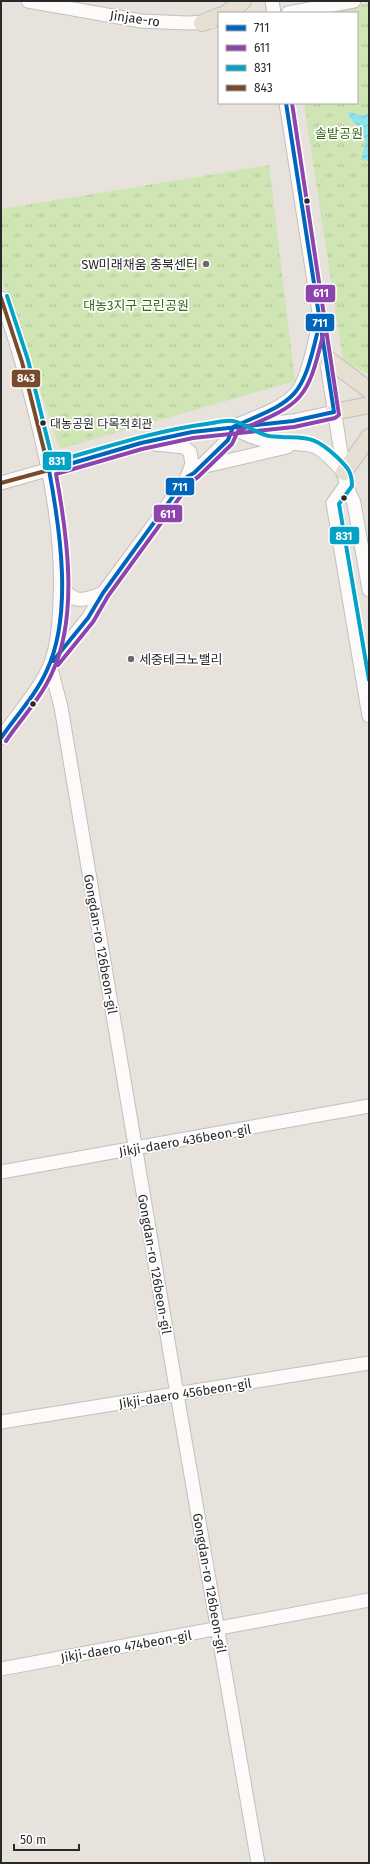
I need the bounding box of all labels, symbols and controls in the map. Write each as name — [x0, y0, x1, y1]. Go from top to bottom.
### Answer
street label: Jinjae-ro — [109, 8, 161, 29]
legend — [218, 12, 358, 104]
text: 711 — [254, 21, 269, 35]
text: 611 — [254, 41, 270, 55]
text: 831 — [254, 61, 272, 75]
text: 843 — [254, 81, 273, 95]
park label: 솔밭공원 — [315, 126, 363, 141]
unlabelled marker — [302, 196, 312, 206]
place label: SW미래채움 충북센터 — [81, 257, 198, 272]
marker: SW미래채움 충북센터 — [201, 259, 211, 269]
line badge: 611 — [305, 284, 336, 303]
text: 611 — [313, 287, 329, 300]
park label: 대농3지구 근린공원 — [83, 298, 189, 313]
line badge: 711 — [305, 313, 335, 332]
text: 711 — [312, 317, 328, 330]
line badge: 843 — [11, 369, 41, 388]
text: 843 — [17, 372, 35, 385]
place label: 대농공원 다목적회관 — [50, 417, 153, 431]
marker: 대농공원 다목적회관 — [38, 418, 48, 428]
line badge: 831 — [42, 451, 72, 471]
text: 831 — [49, 455, 65, 468]
line badge: 711 — [165, 477, 195, 496]
text: 711 — [172, 481, 188, 494]
unlabelled marker — [339, 493, 349, 503]
line badge: 611 — [153, 504, 183, 523]
text: 611 — [160, 508, 176, 521]
line badge: 831 — [329, 526, 360, 545]
text: 831 — [336, 530, 352, 543]
place label: 세중테크노밸리 — [139, 652, 223, 667]
marker: 세중테크노밸리 — [126, 654, 136, 664]
unlabelled marker — [28, 699, 38, 709]
street label: Gongdan-ro 126beon-gil — [81, 873, 120, 1015]
street label: Jikji-daero 436beon-gil — [118, 1121, 253, 1160]
street label: Gongdan-ro 126beon-gil — [135, 1193, 174, 1335]
street label: Jikji-daero 456beon-gil — [118, 1376, 253, 1411]
street label: Gongdan-ro 126beon-gil — [190, 1512, 229, 1654]
street label: Jikji-daero 474beon-gil — [59, 1628, 193, 1665]
scale bar — [14, 1826, 79, 1852]
text: 50 m — [20, 1833, 46, 1847]

